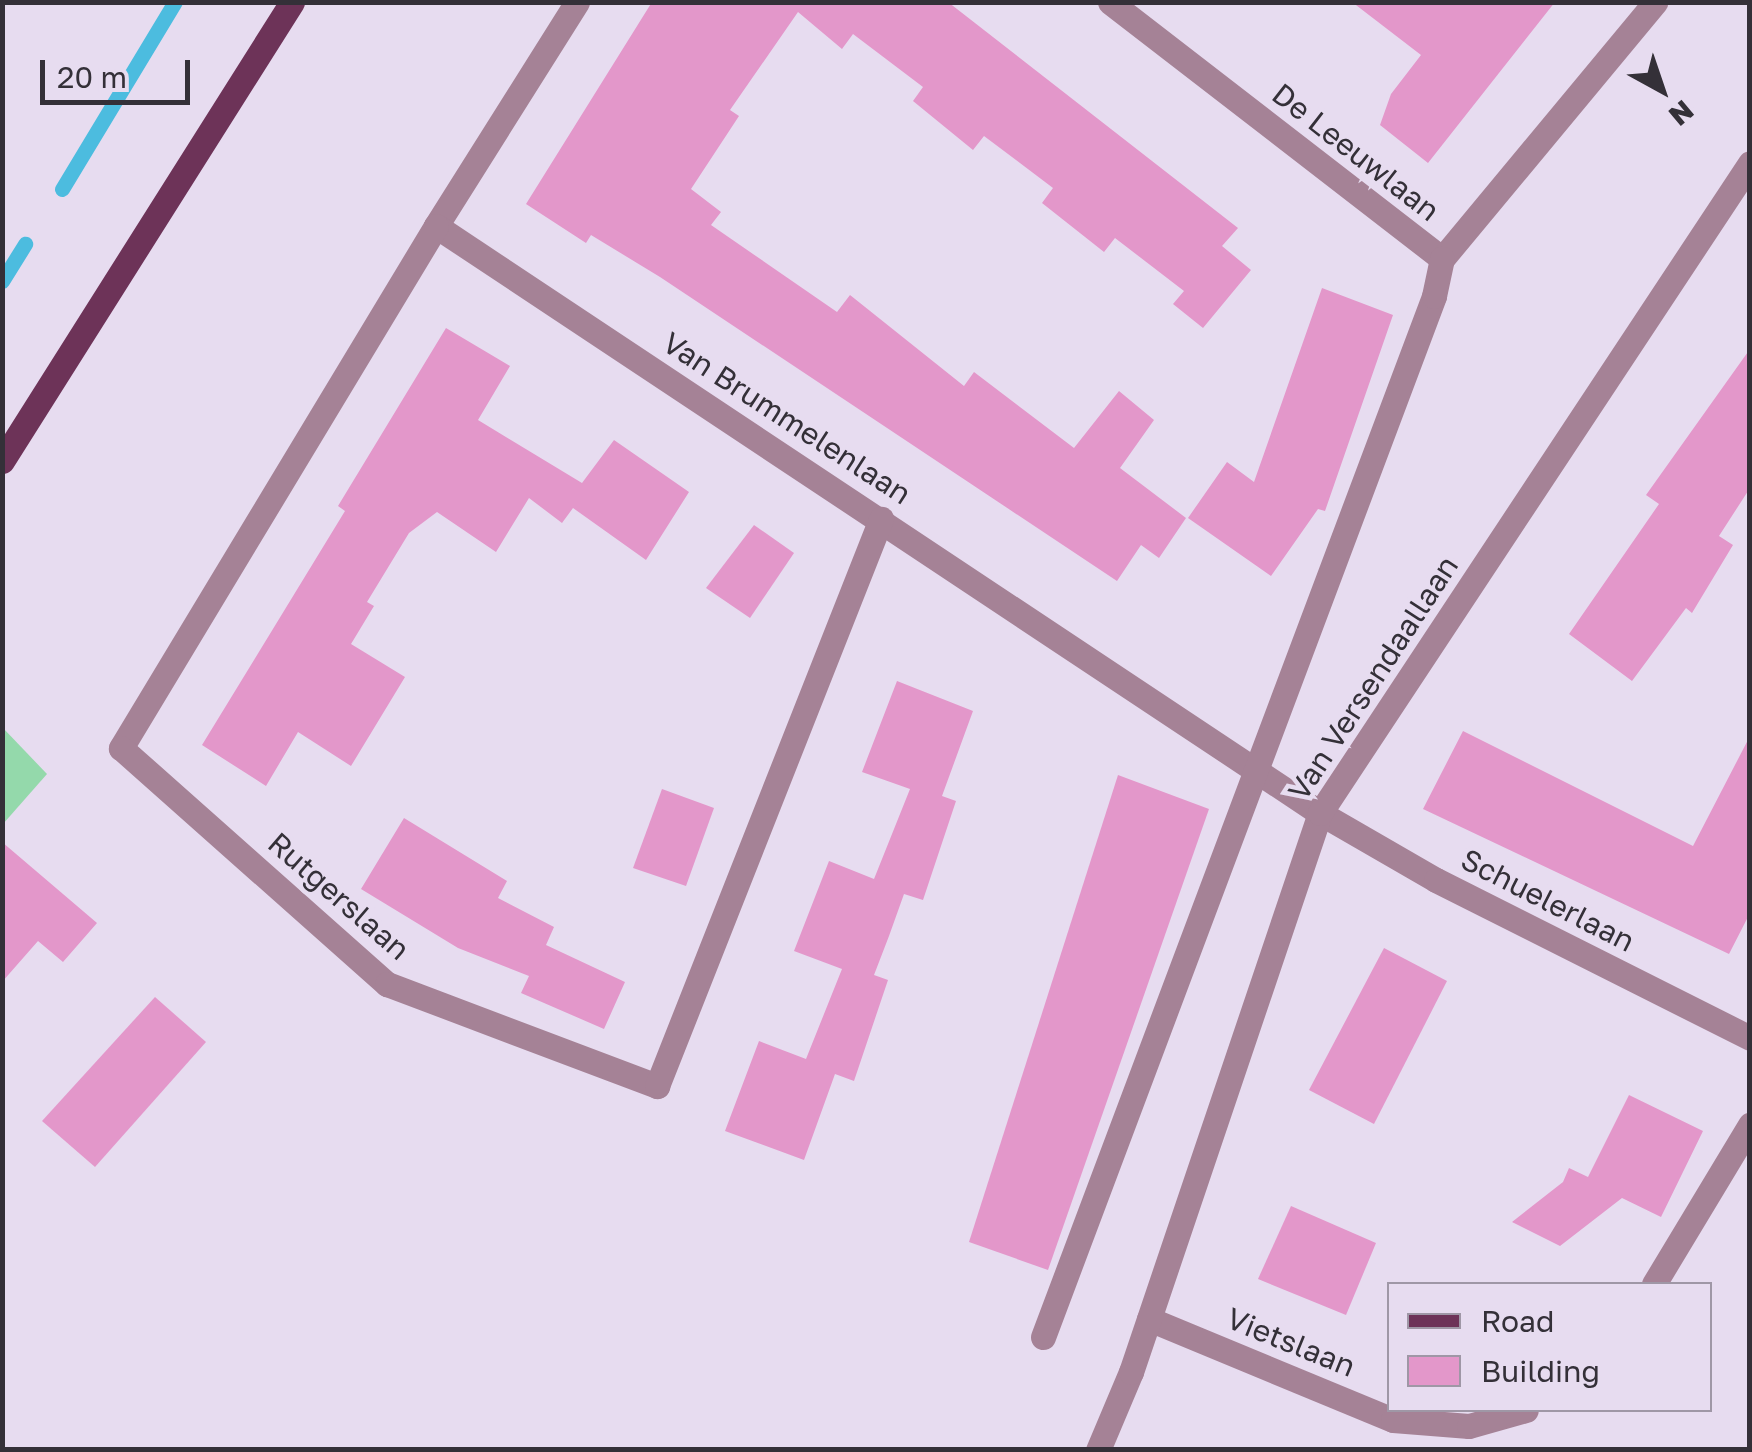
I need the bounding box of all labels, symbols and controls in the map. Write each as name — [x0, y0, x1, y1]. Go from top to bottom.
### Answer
scale bar — [45, 40, 195, 102]
north arrow — [1612, 40, 1712, 140]
text: 20 m — [57, 59, 127, 95]
street label: De Leeuwlaan — [1265, 76, 1447, 228]
text: N — [1663, 94, 1700, 133]
street label: Van Brummelenlaan — [656, 324, 918, 512]
street label: Van Versendaallaan — [1280, 549, 1466, 807]
street label: Rutgerslaan — [261, 825, 417, 967]
street label: Schuelerlaan — [1455, 841, 1641, 959]
legend — [1387, 1282, 1712, 1412]
street label: Vietslaan — [1221, 1300, 1361, 1384]
text: Road — [1481, 1303, 1555, 1339]
text: Building — [1481, 1353, 1600, 1389]

